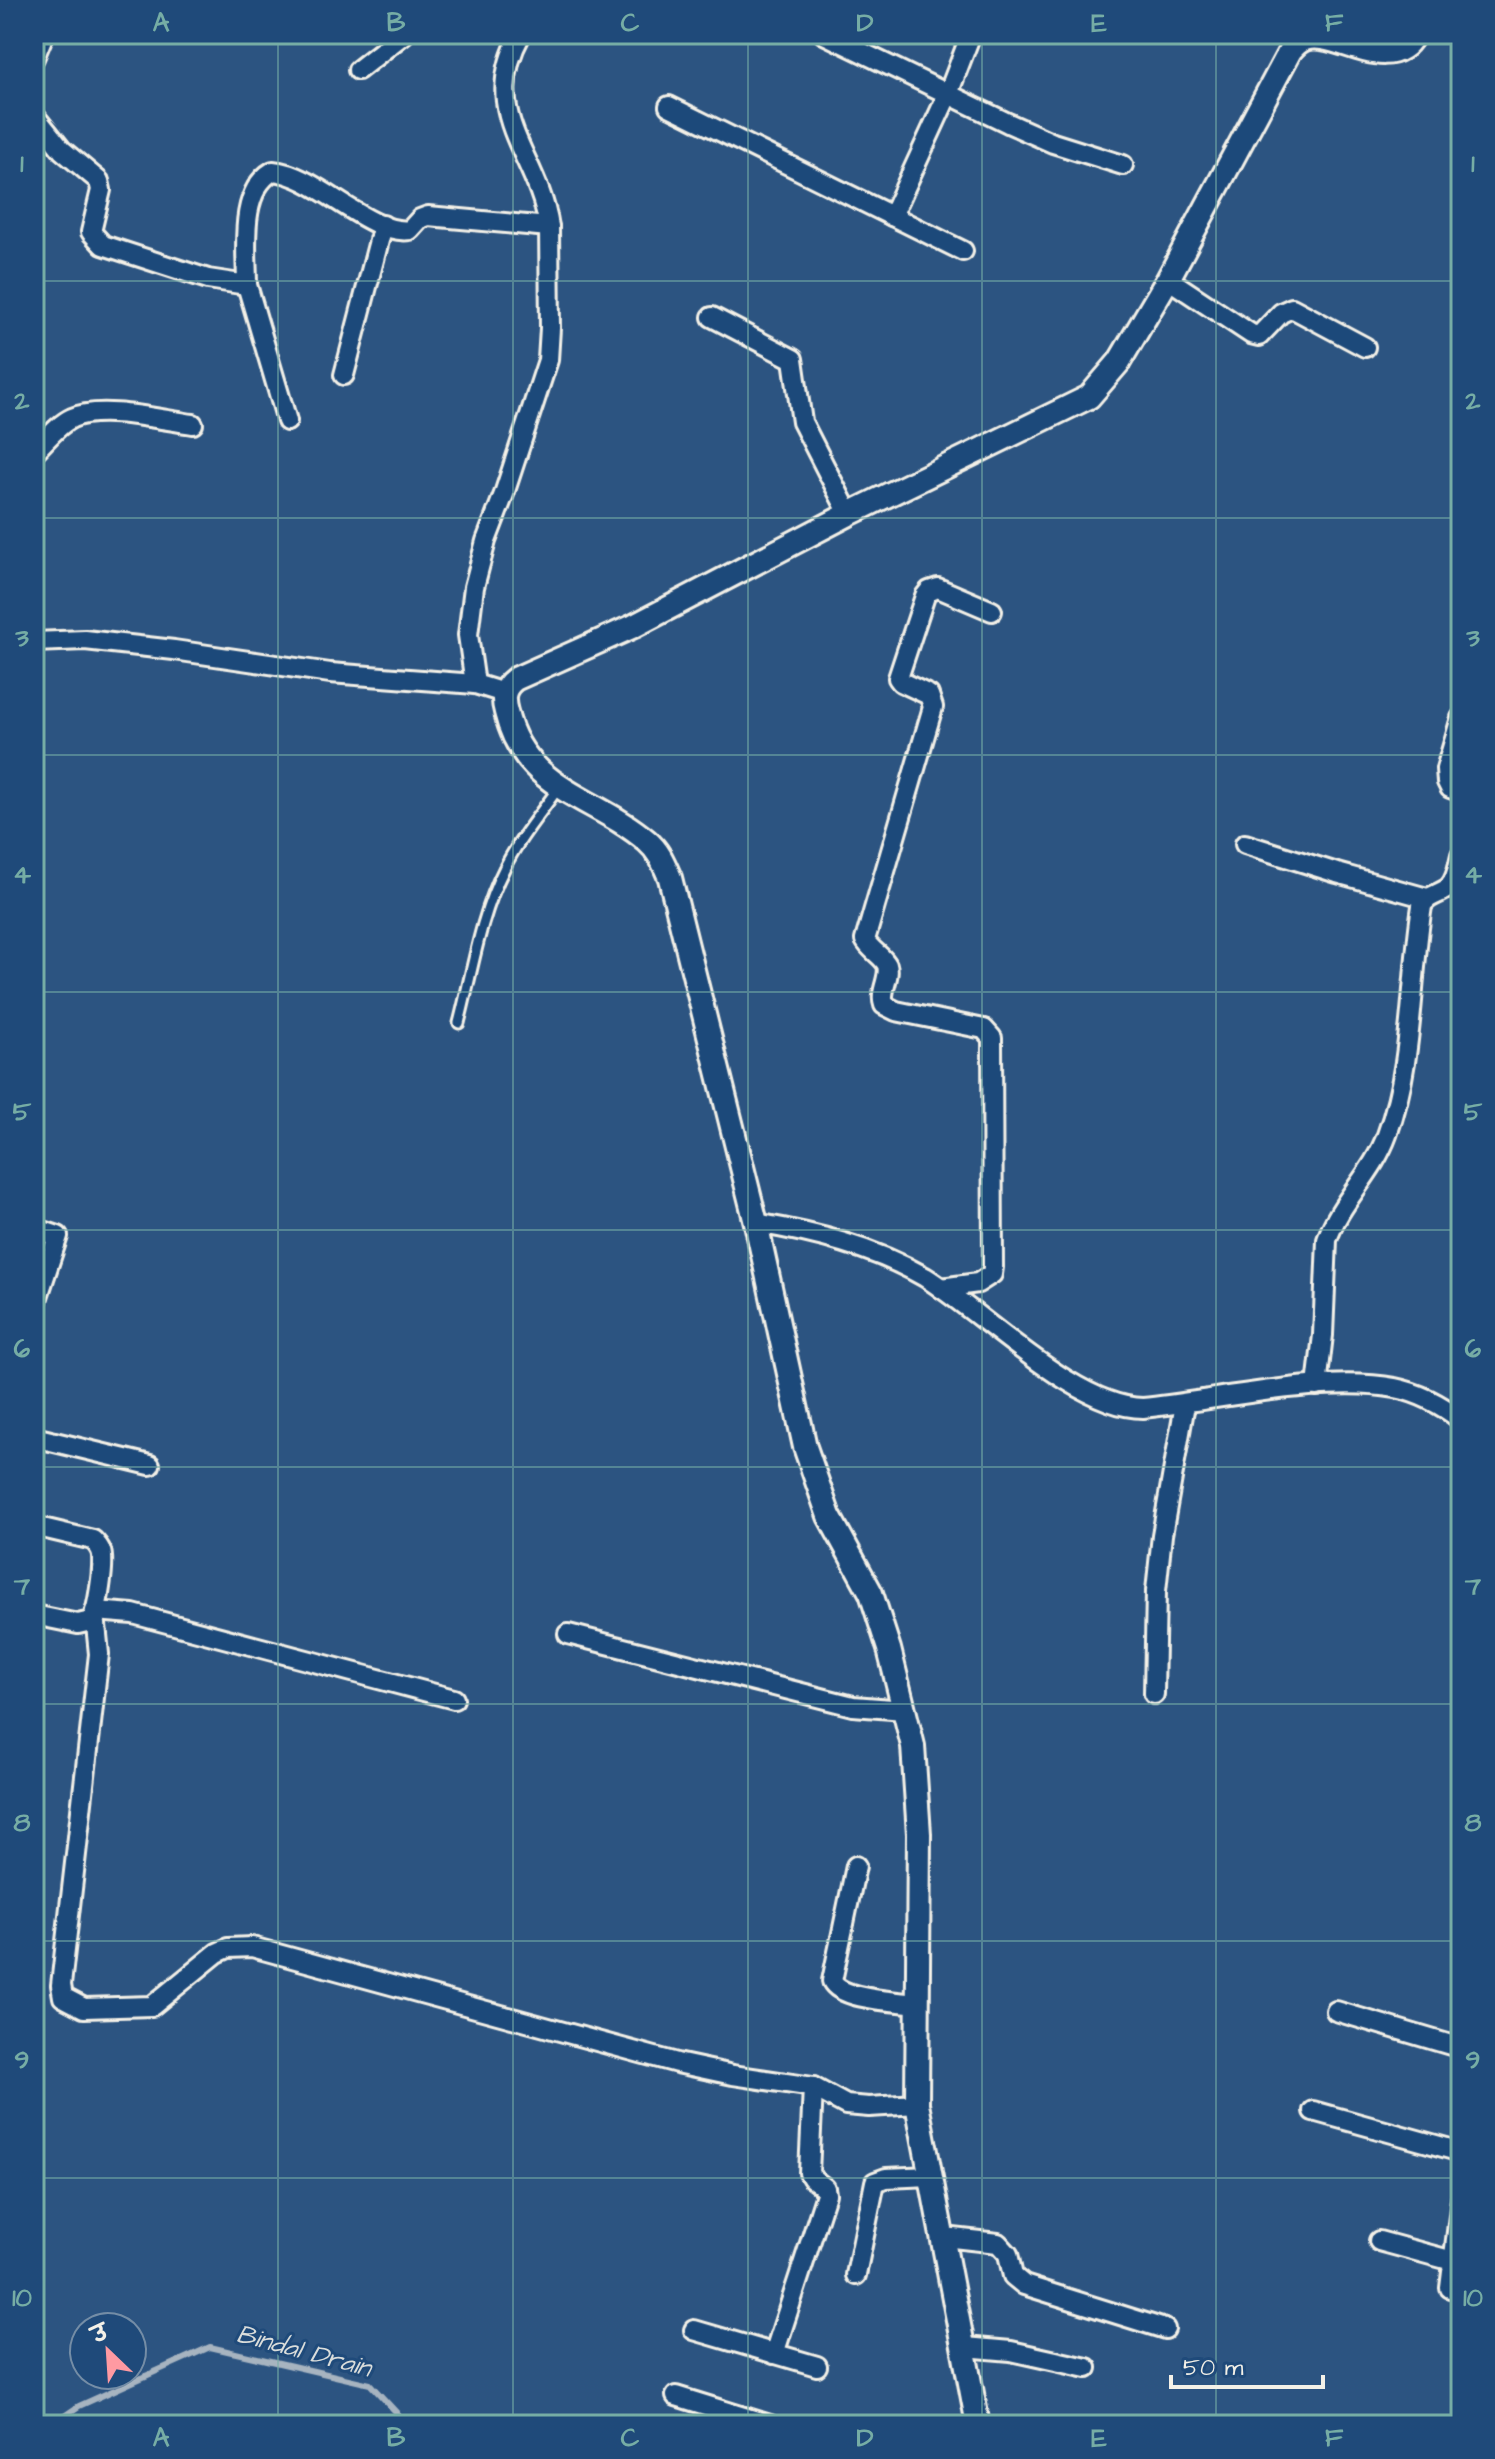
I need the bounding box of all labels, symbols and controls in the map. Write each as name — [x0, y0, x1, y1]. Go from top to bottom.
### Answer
text: A — [153, 5, 170, 41]
text: B — [387, 5, 406, 41]
text: C — [621, 5, 640, 41]
text: D — [857, 5, 874, 41]
text: E — [1091, 5, 1107, 41]
text: F — [1325, 5, 1344, 41]
text: 1 — [20, 146, 24, 182]
text: 1 — [1471, 146, 1475, 182]
text: 2 — [14, 383, 30, 419]
text: 2 — [1465, 383, 1481, 419]
text: 3 — [14, 620, 29, 656]
text: 3 — [1465, 620, 1480, 656]
text: 4 — [13, 857, 31, 893]
text: 4 — [1464, 857, 1482, 893]
text: 5 — [13, 1094, 32, 1130]
text: 5 — [1464, 1094, 1483, 1130]
text: 6 — [14, 1331, 31, 1367]
text: 6 — [1465, 1331, 1482, 1367]
text: 7 — [13, 1568, 30, 1604]
text: 7 — [1464, 1568, 1481, 1604]
text: 8 — [14, 1805, 31, 1841]
text: 8 — [1465, 1805, 1482, 1841]
text: 9 — [15, 2042, 29, 2078]
text: 9 — [1466, 2042, 1480, 2078]
text: 10 — [12, 2280, 32, 2316]
text: 10 — [1463, 2280, 1483, 2316]
north arrow — [68, 2311, 148, 2391]
text: उ — [85, 2316, 115, 2352]
water label: Bindal Drain — [233, 2316, 377, 2387]
scale bar — [1171, 2339, 1323, 2389]
text: 50 m — [1183, 2351, 1244, 2385]
text: A — [153, 2420, 170, 2456]
text: B — [387, 2420, 406, 2456]
text: C — [621, 2420, 640, 2456]
text: D — [857, 2420, 874, 2456]
text: E — [1091, 2420, 1107, 2456]
text: F — [1325, 2420, 1344, 2456]

